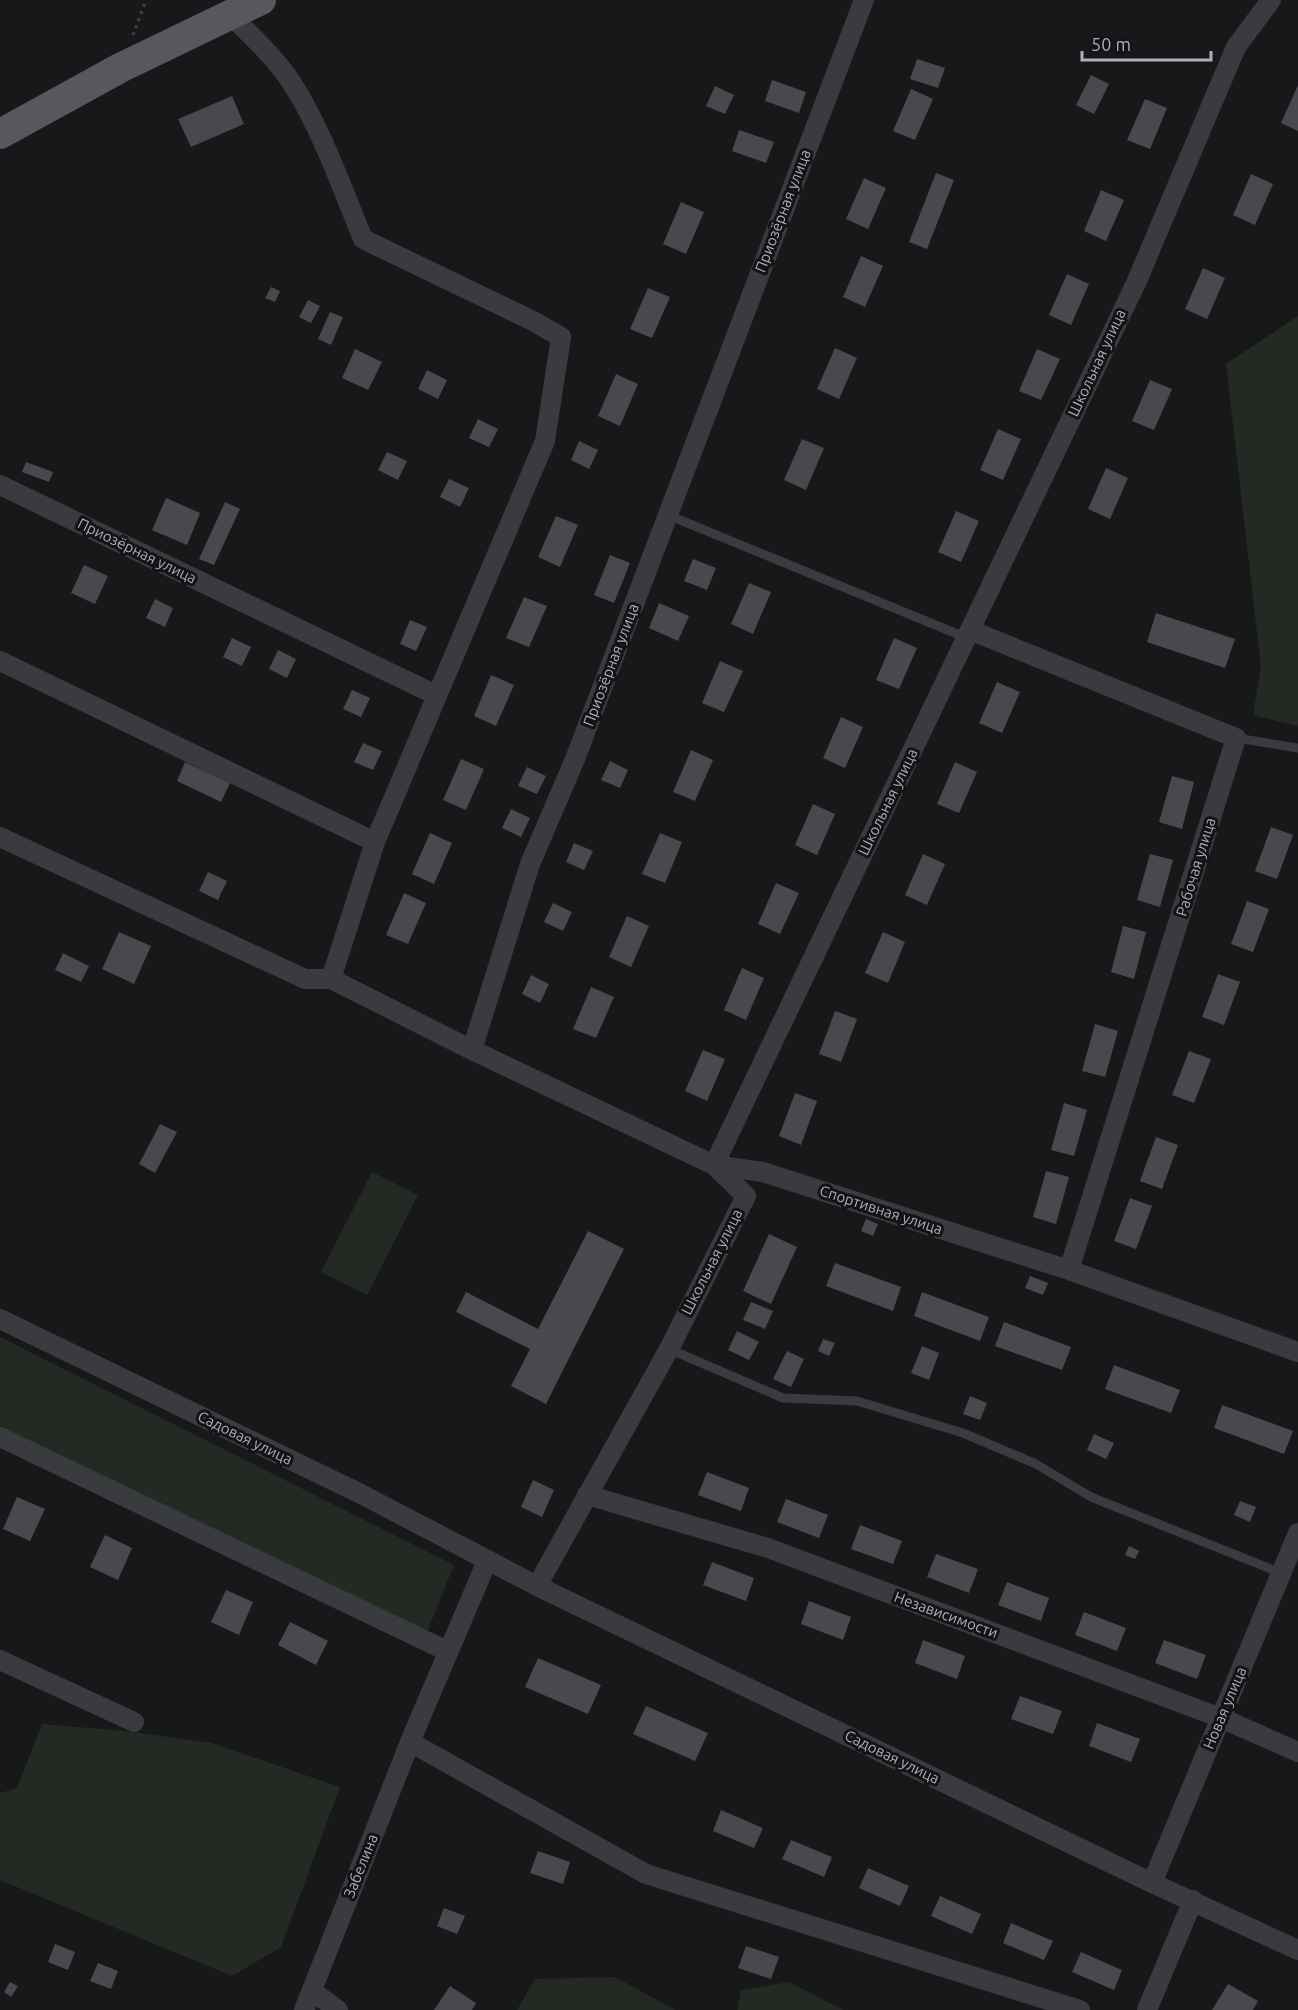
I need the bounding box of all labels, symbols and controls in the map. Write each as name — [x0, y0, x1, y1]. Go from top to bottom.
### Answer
scale bar — [1082, 24, 1211, 62]
text: 50 m — [1091, 34, 1131, 54]
street label: Приозёрная улица — [751, 147, 814, 275]
street label: Школьная улица — [1064, 306, 1129, 419]
street label: Приозёрная улица — [75, 514, 199, 587]
street label: Приозёрная улица — [579, 601, 642, 729]
street label: Школьная улица — [854, 746, 921, 858]
street label: Рабочая улица — [1172, 815, 1219, 918]
street label: Спортивная улица — [818, 1182, 945, 1237]
street label: Школьная улица — [678, 1206, 746, 1317]
street label: Садовая улица — [195, 1407, 295, 1468]
street label: Независимости — [892, 1588, 1000, 1641]
street label: Новая улица — [1200, 1664, 1250, 1752]
street label: Садовая улица — [842, 1726, 942, 1787]
street label: Забелина — [340, 1831, 381, 1900]

